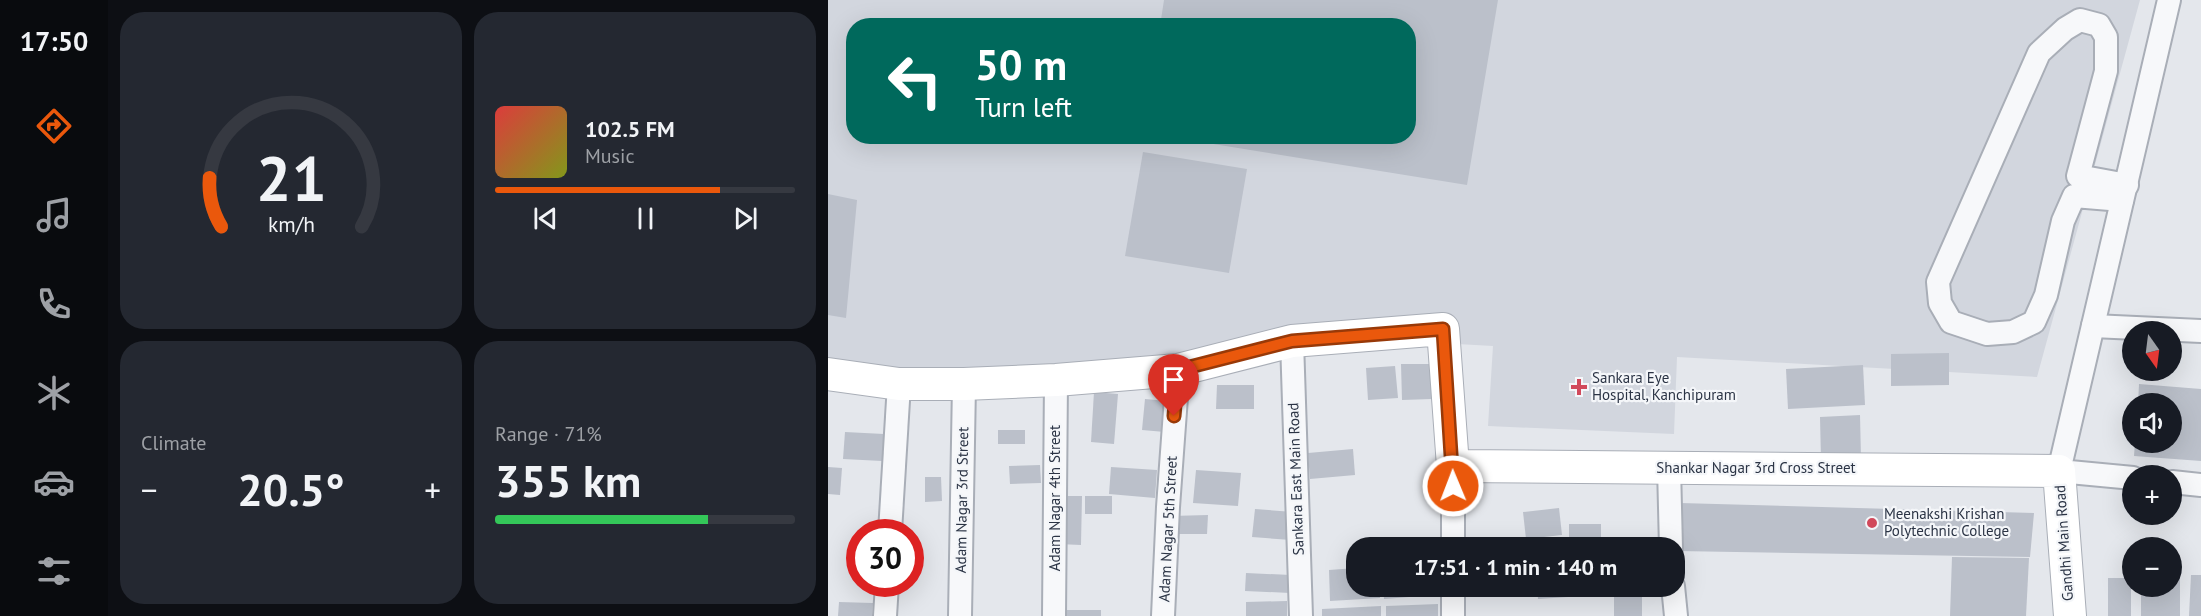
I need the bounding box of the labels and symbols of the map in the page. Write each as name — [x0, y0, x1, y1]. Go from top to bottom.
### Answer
north arrow — [2122, 321, 2182, 381]
pin — [1148, 354, 1199, 416]
place label: Sankara Eye Hospital, Kanchipuram — [1592, 368, 1736, 404]
marker: Sankara Eye Hospital, Kanchipuram — [1570, 378, 1588, 396]
street label: Sankara East Main Road — [1283, 402, 1308, 556]
street label: Adam Nagar 4th Street — [1045, 425, 1064, 571]
street label: Adam Nagar 3rd Street — [951, 427, 972, 573]
position arrow — [1421, 454, 1485, 518]
street label: Adam Nagar 5th Street — [1154, 455, 1181, 603]
street label: Shankar Nagar 3rd Cross Street — [1656, 458, 1856, 477]
street label: Gandhi Main Road — [2050, 484, 2077, 602]
place label: Meenakshi Krishan Polytechnic College — [1884, 504, 2009, 540]
marker: Meenakshi Krishan Polytechnic College — [1865, 516, 1879, 530]
speed limit sign: 30 — [846, 519, 924, 597]

